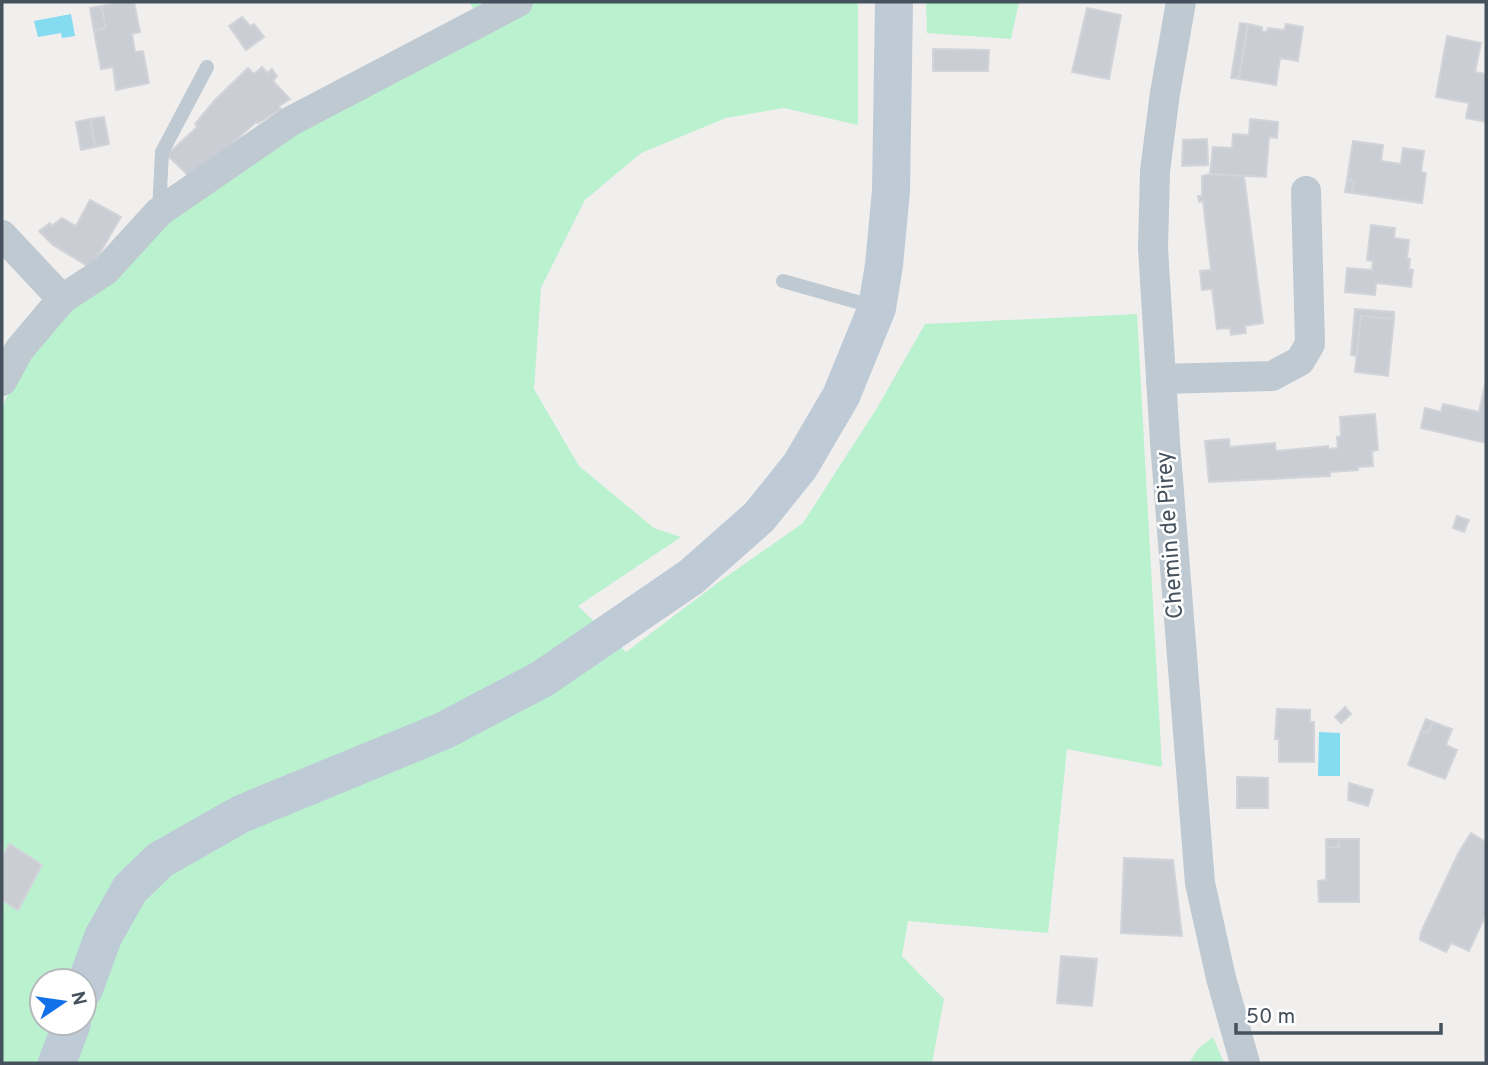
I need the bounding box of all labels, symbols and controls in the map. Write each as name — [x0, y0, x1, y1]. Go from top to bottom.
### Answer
street label: Chemin de Pirey — [1151, 450, 1191, 620]
north arrow — [28, 967, 98, 1037]
text: N — [64, 989, 91, 1008]
scale bar — [1236, 992, 1441, 1036]
text: 50 m — [1246, 1004, 1295, 1031]

